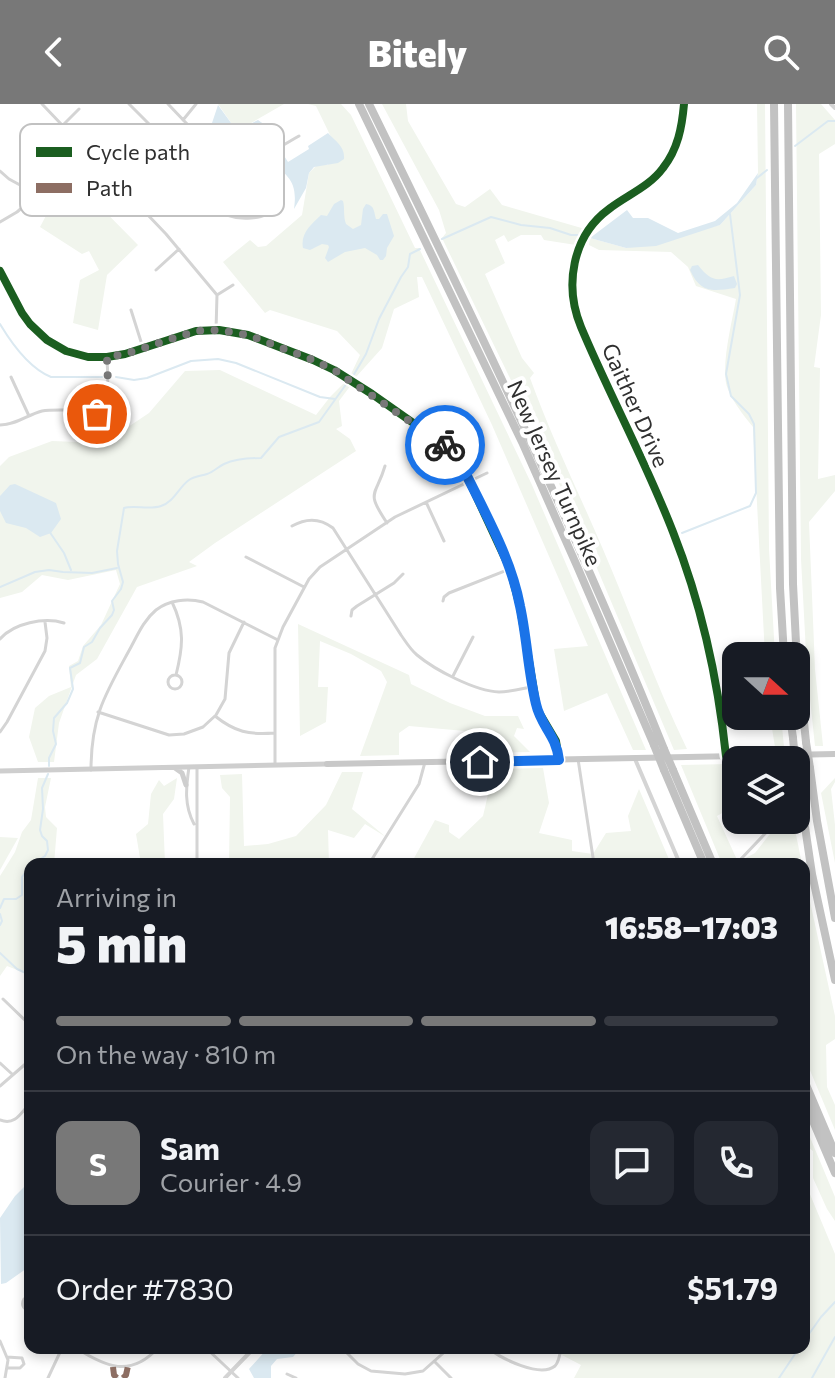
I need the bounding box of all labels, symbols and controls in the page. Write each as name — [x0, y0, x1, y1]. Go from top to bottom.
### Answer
icon: back — [32, 30, 76, 74]
text: Bitely — [368, 30, 467, 74]
icon: search — [759, 30, 803, 74]
legend — [20, 124, 284, 216]
text: Cycle path — [86, 138, 190, 165]
text: Path — [86, 174, 133, 201]
street label: Gaither Drive — [597, 339, 675, 471]
street label: New Jersey Turnpike — [502, 376, 608, 570]
pin — [63, 380, 131, 448]
icon: bag — [75, 392, 119, 436]
courier — [405, 405, 485, 485]
icon: bike — [423, 423, 467, 467]
north arrow — [722, 642, 810, 730]
map controls — [722, 642, 810, 834]
pin — [446, 728, 514, 796]
icon: home — [458, 740, 502, 784]
button: layers — [722, 746, 810, 834]
text: Arriving in — [56, 881, 177, 912]
text: 16:58–17:03 — [605, 908, 778, 945]
text: 5 min — [56, 910, 187, 974]
text: On the way · 810 m — [56, 1038, 276, 1069]
button: chat — [590, 1121, 674, 1205]
button: phone — [694, 1121, 778, 1205]
text: Sam — [160, 1129, 220, 1166]
text: S — [89, 1145, 107, 1182]
text: Courier · 4.9 — [160, 1166, 302, 1197]
text: Order #7830 — [56, 1269, 234, 1306]
text: $51.79 — [687, 1269, 778, 1306]

